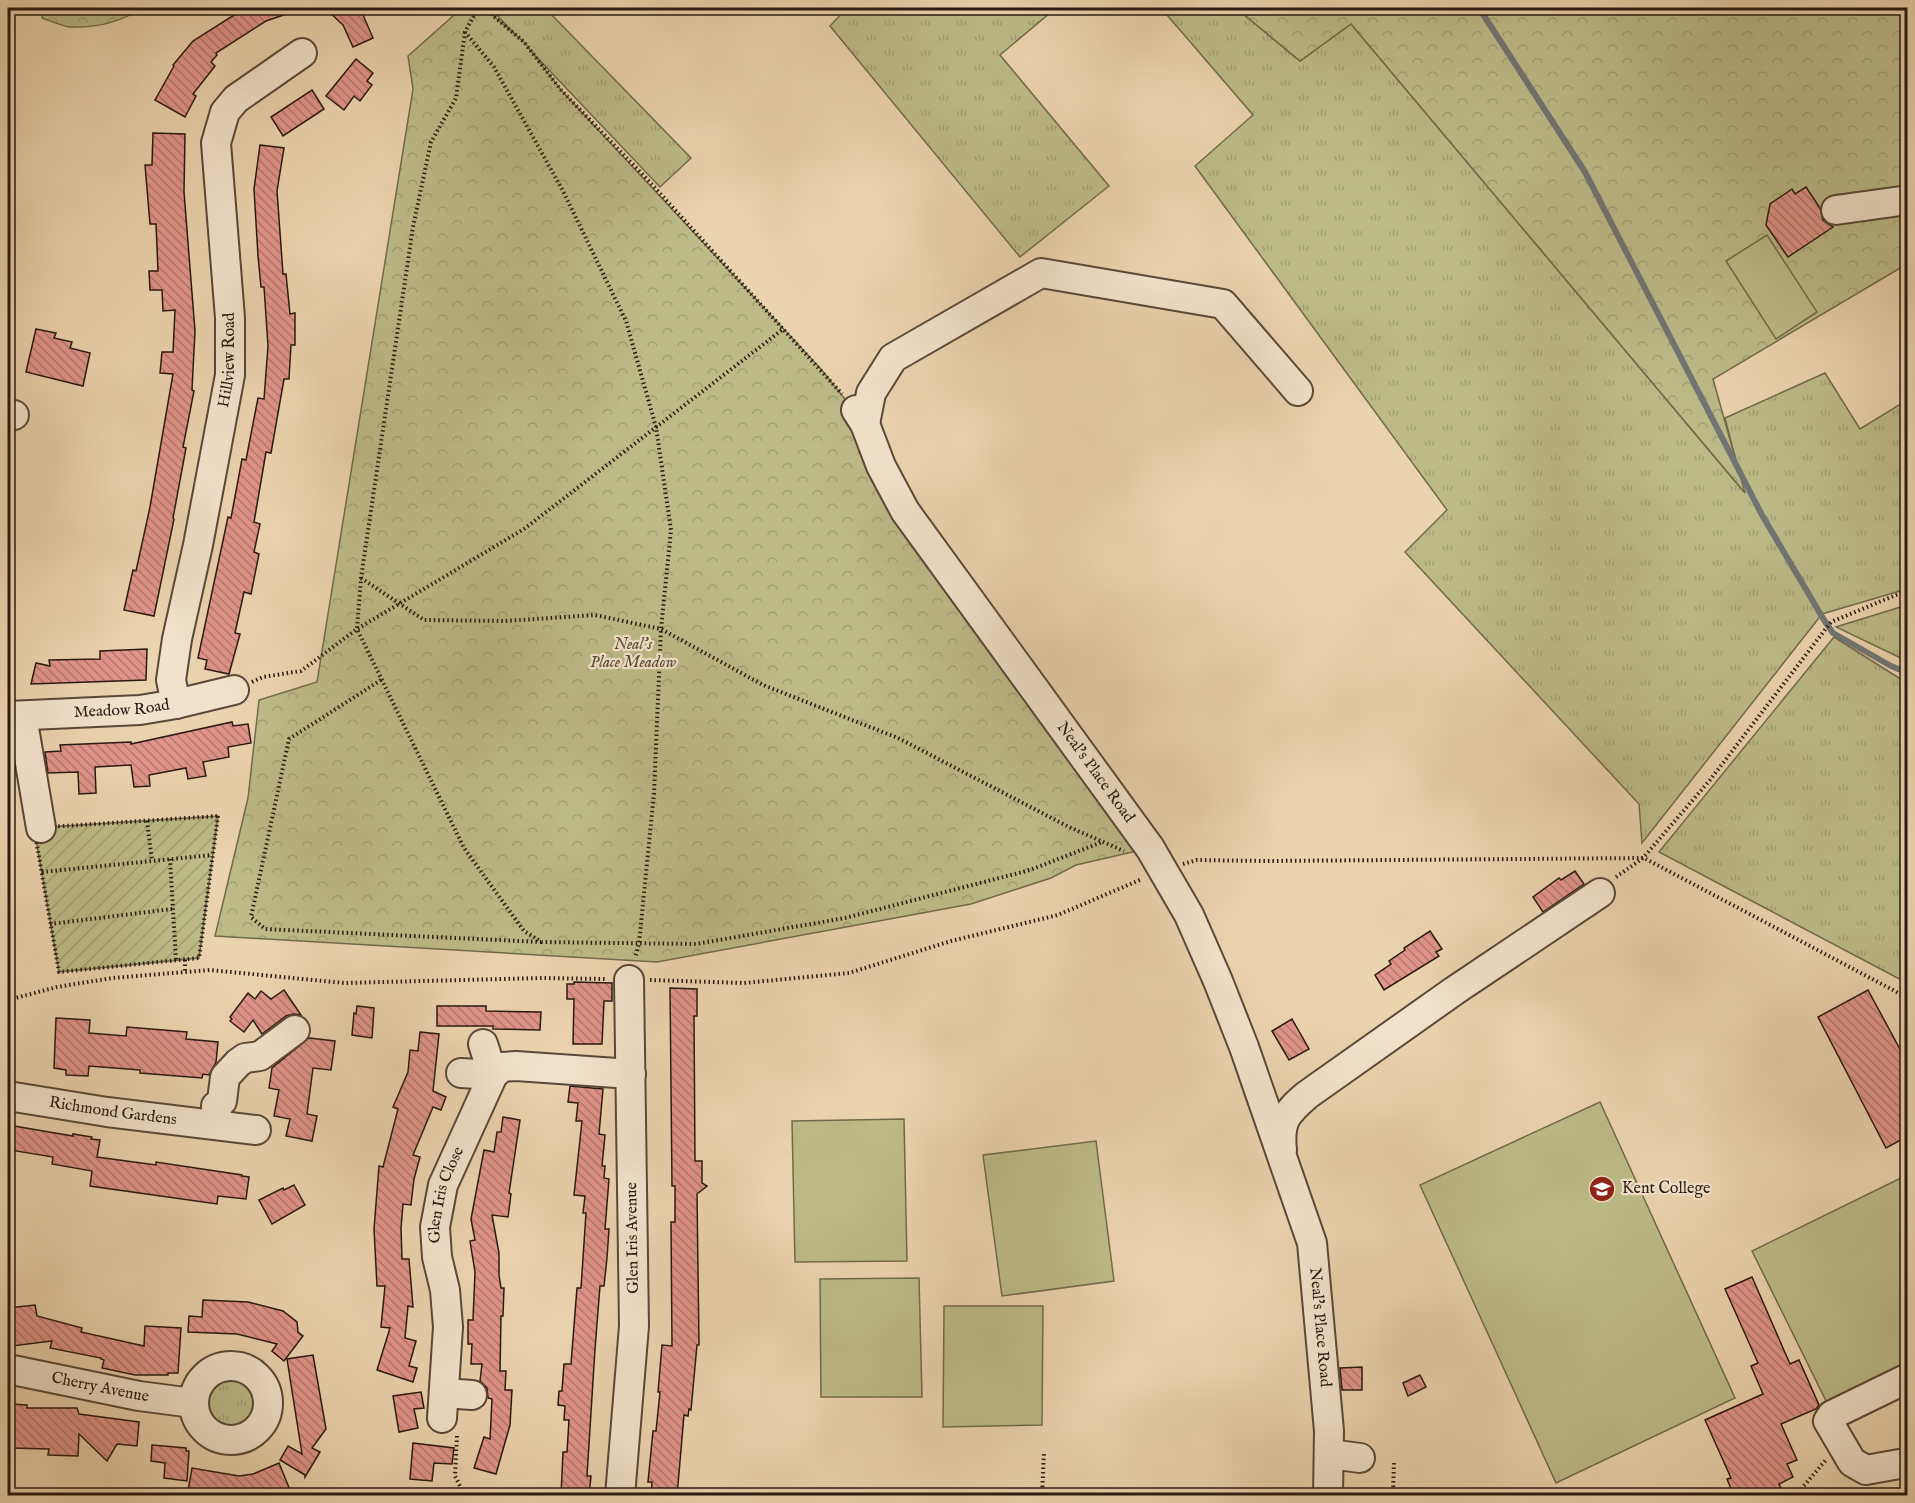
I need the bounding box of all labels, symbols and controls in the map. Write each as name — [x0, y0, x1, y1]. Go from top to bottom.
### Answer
street label: Hillview Road — [214, 311, 240, 409]
park label: Neal's Place Meadow — [590, 635, 676, 673]
street label: Meadow Road — [73, 695, 172, 723]
street label: Neal's Place Road — [1052, 718, 1139, 827]
street label: Richmond Gardens — [48, 1093, 178, 1130]
street label: Glen Iris Close — [425, 1144, 469, 1244]
school or university icon: Kent College — [1587, 1174, 1617, 1204]
place label: Kent College — [1622, 1179, 1710, 1199]
street label: Glen Iris Avenue — [622, 1182, 644, 1294]
street label: Neal's Place Road — [1304, 1267, 1335, 1389]
street label: Cherry Avenue — [49, 1368, 150, 1407]

